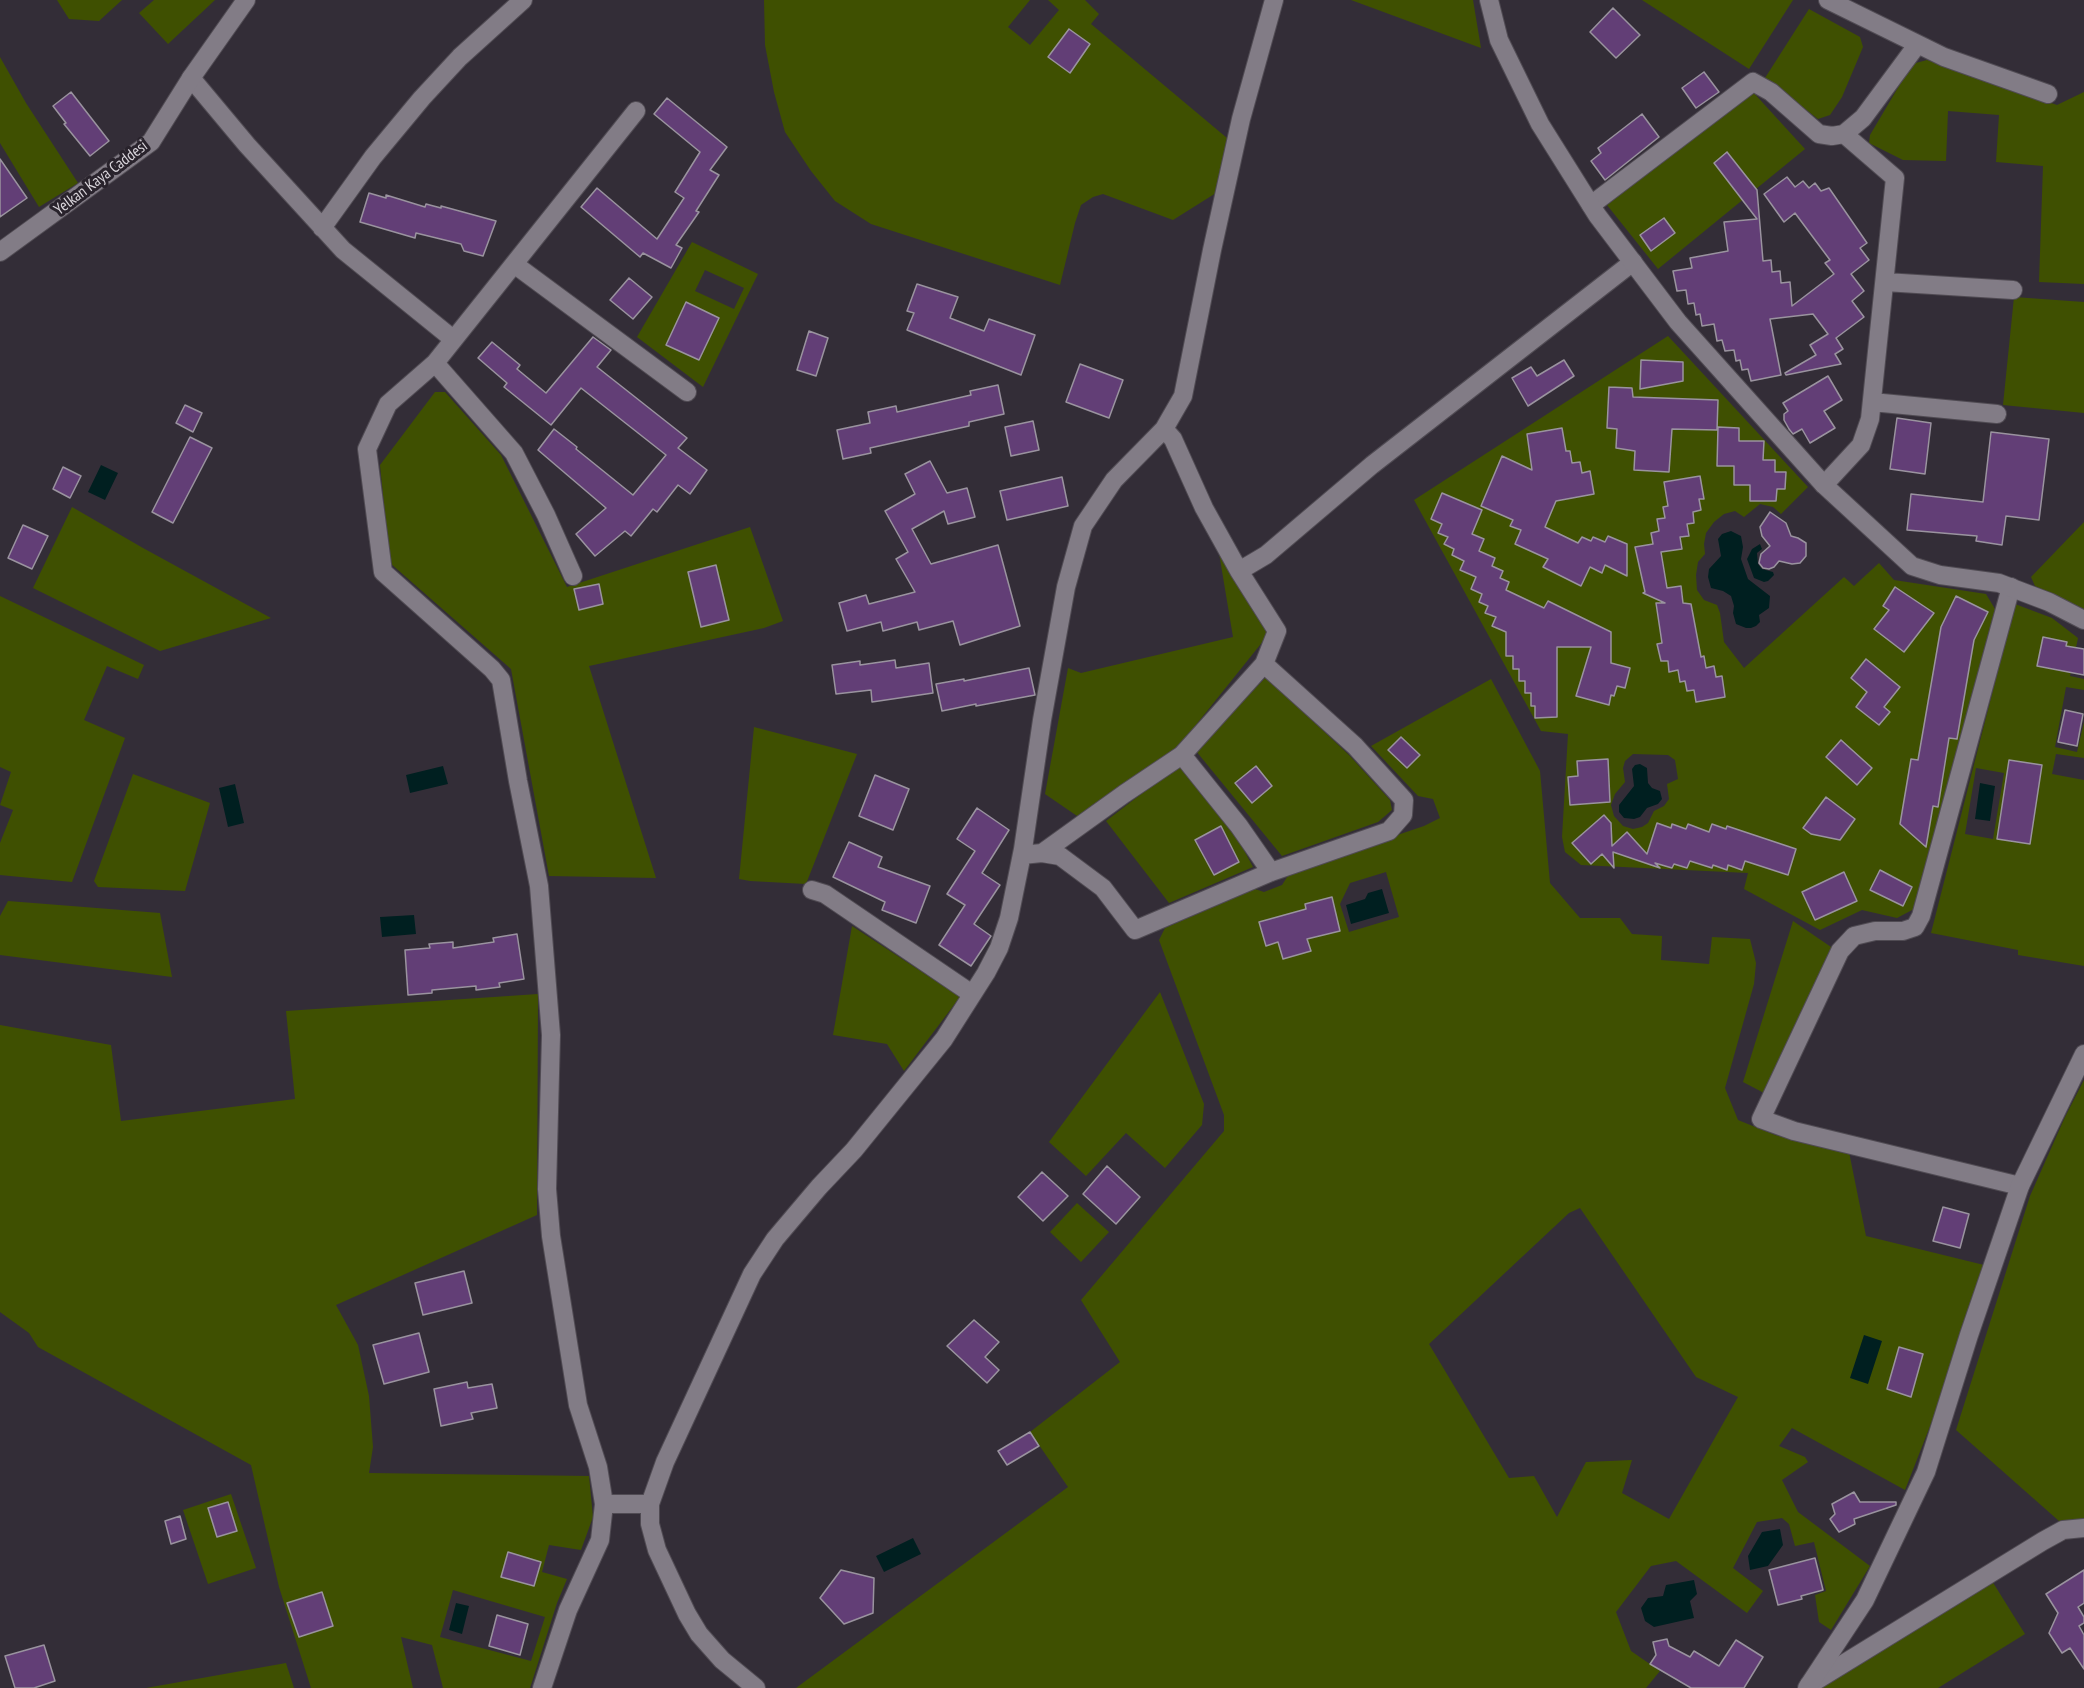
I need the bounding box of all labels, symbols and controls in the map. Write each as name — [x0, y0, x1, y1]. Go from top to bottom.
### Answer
street label: Yelkan Kaya Caddesi — [50, 137, 152, 219]

